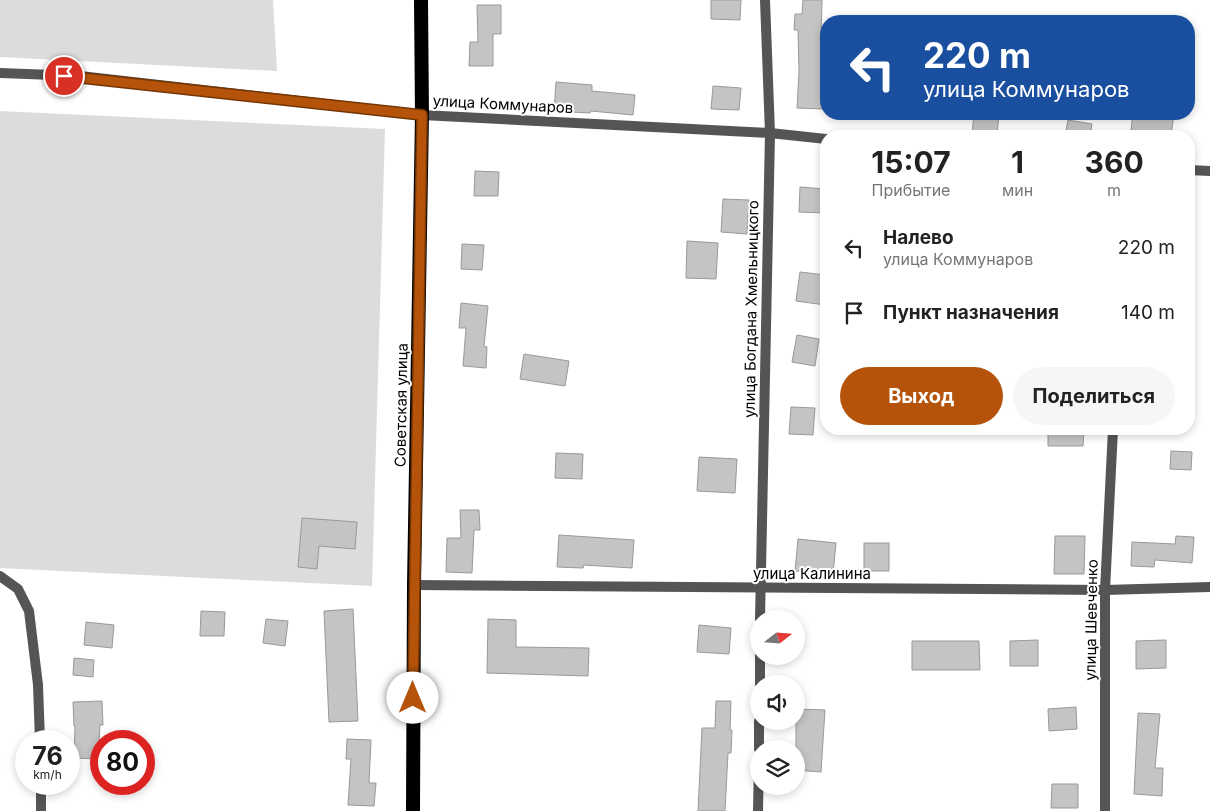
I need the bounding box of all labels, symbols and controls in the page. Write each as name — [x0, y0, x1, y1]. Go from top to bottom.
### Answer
text: 220 m — [923, 34, 1031, 76]
icon: left — [840, 35, 905, 100]
pin — [43, 55, 85, 97]
icon: arrive — [50, 62, 78, 90]
text: улица Коммунаров — [923, 76, 1130, 102]
street label: улица Коммунаров — [432, 91, 574, 117]
text: 15:07 — [871, 144, 951, 180]
text: 1 — [1011, 144, 1024, 180]
text: 360 — [1085, 144, 1144, 180]
text: Прибытие — [872, 180, 950, 200]
text: мин — [1002, 180, 1033, 200]
text: m — [1107, 180, 1121, 200]
street label: улица Богдана Хмельницкого — [740, 200, 762, 418]
text: Налево — [883, 226, 954, 249]
icon: left — [840, 234, 868, 262]
text: 220 m — [1118, 236, 1175, 259]
text: улица Коммунаров — [883, 249, 1033, 269]
icon: arrive — [840, 299, 868, 327]
text: Пункт назначения — [883, 301, 1059, 324]
text: 140 m — [1121, 301, 1175, 324]
street label: Советская улица — [390, 343, 412, 467]
button: Выход — [840, 367, 1003, 425]
button: Поделиться — [1013, 367, 1175, 425]
street label: улица Шевченко — [1080, 559, 1102, 681]
street label: улица Калинина — [753, 564, 871, 583]
north arrow — [750, 610, 805, 665]
map controls — [750, 610, 805, 795]
position arrow — [386, 671, 438, 723]
button: sound — [750, 675, 805, 730]
speed limit sign: 80 — [90, 730, 155, 795]
button: layers — [750, 740, 805, 795]
text: 76 — [32, 741, 63, 771]
text: km/h — [33, 767, 62, 782]

